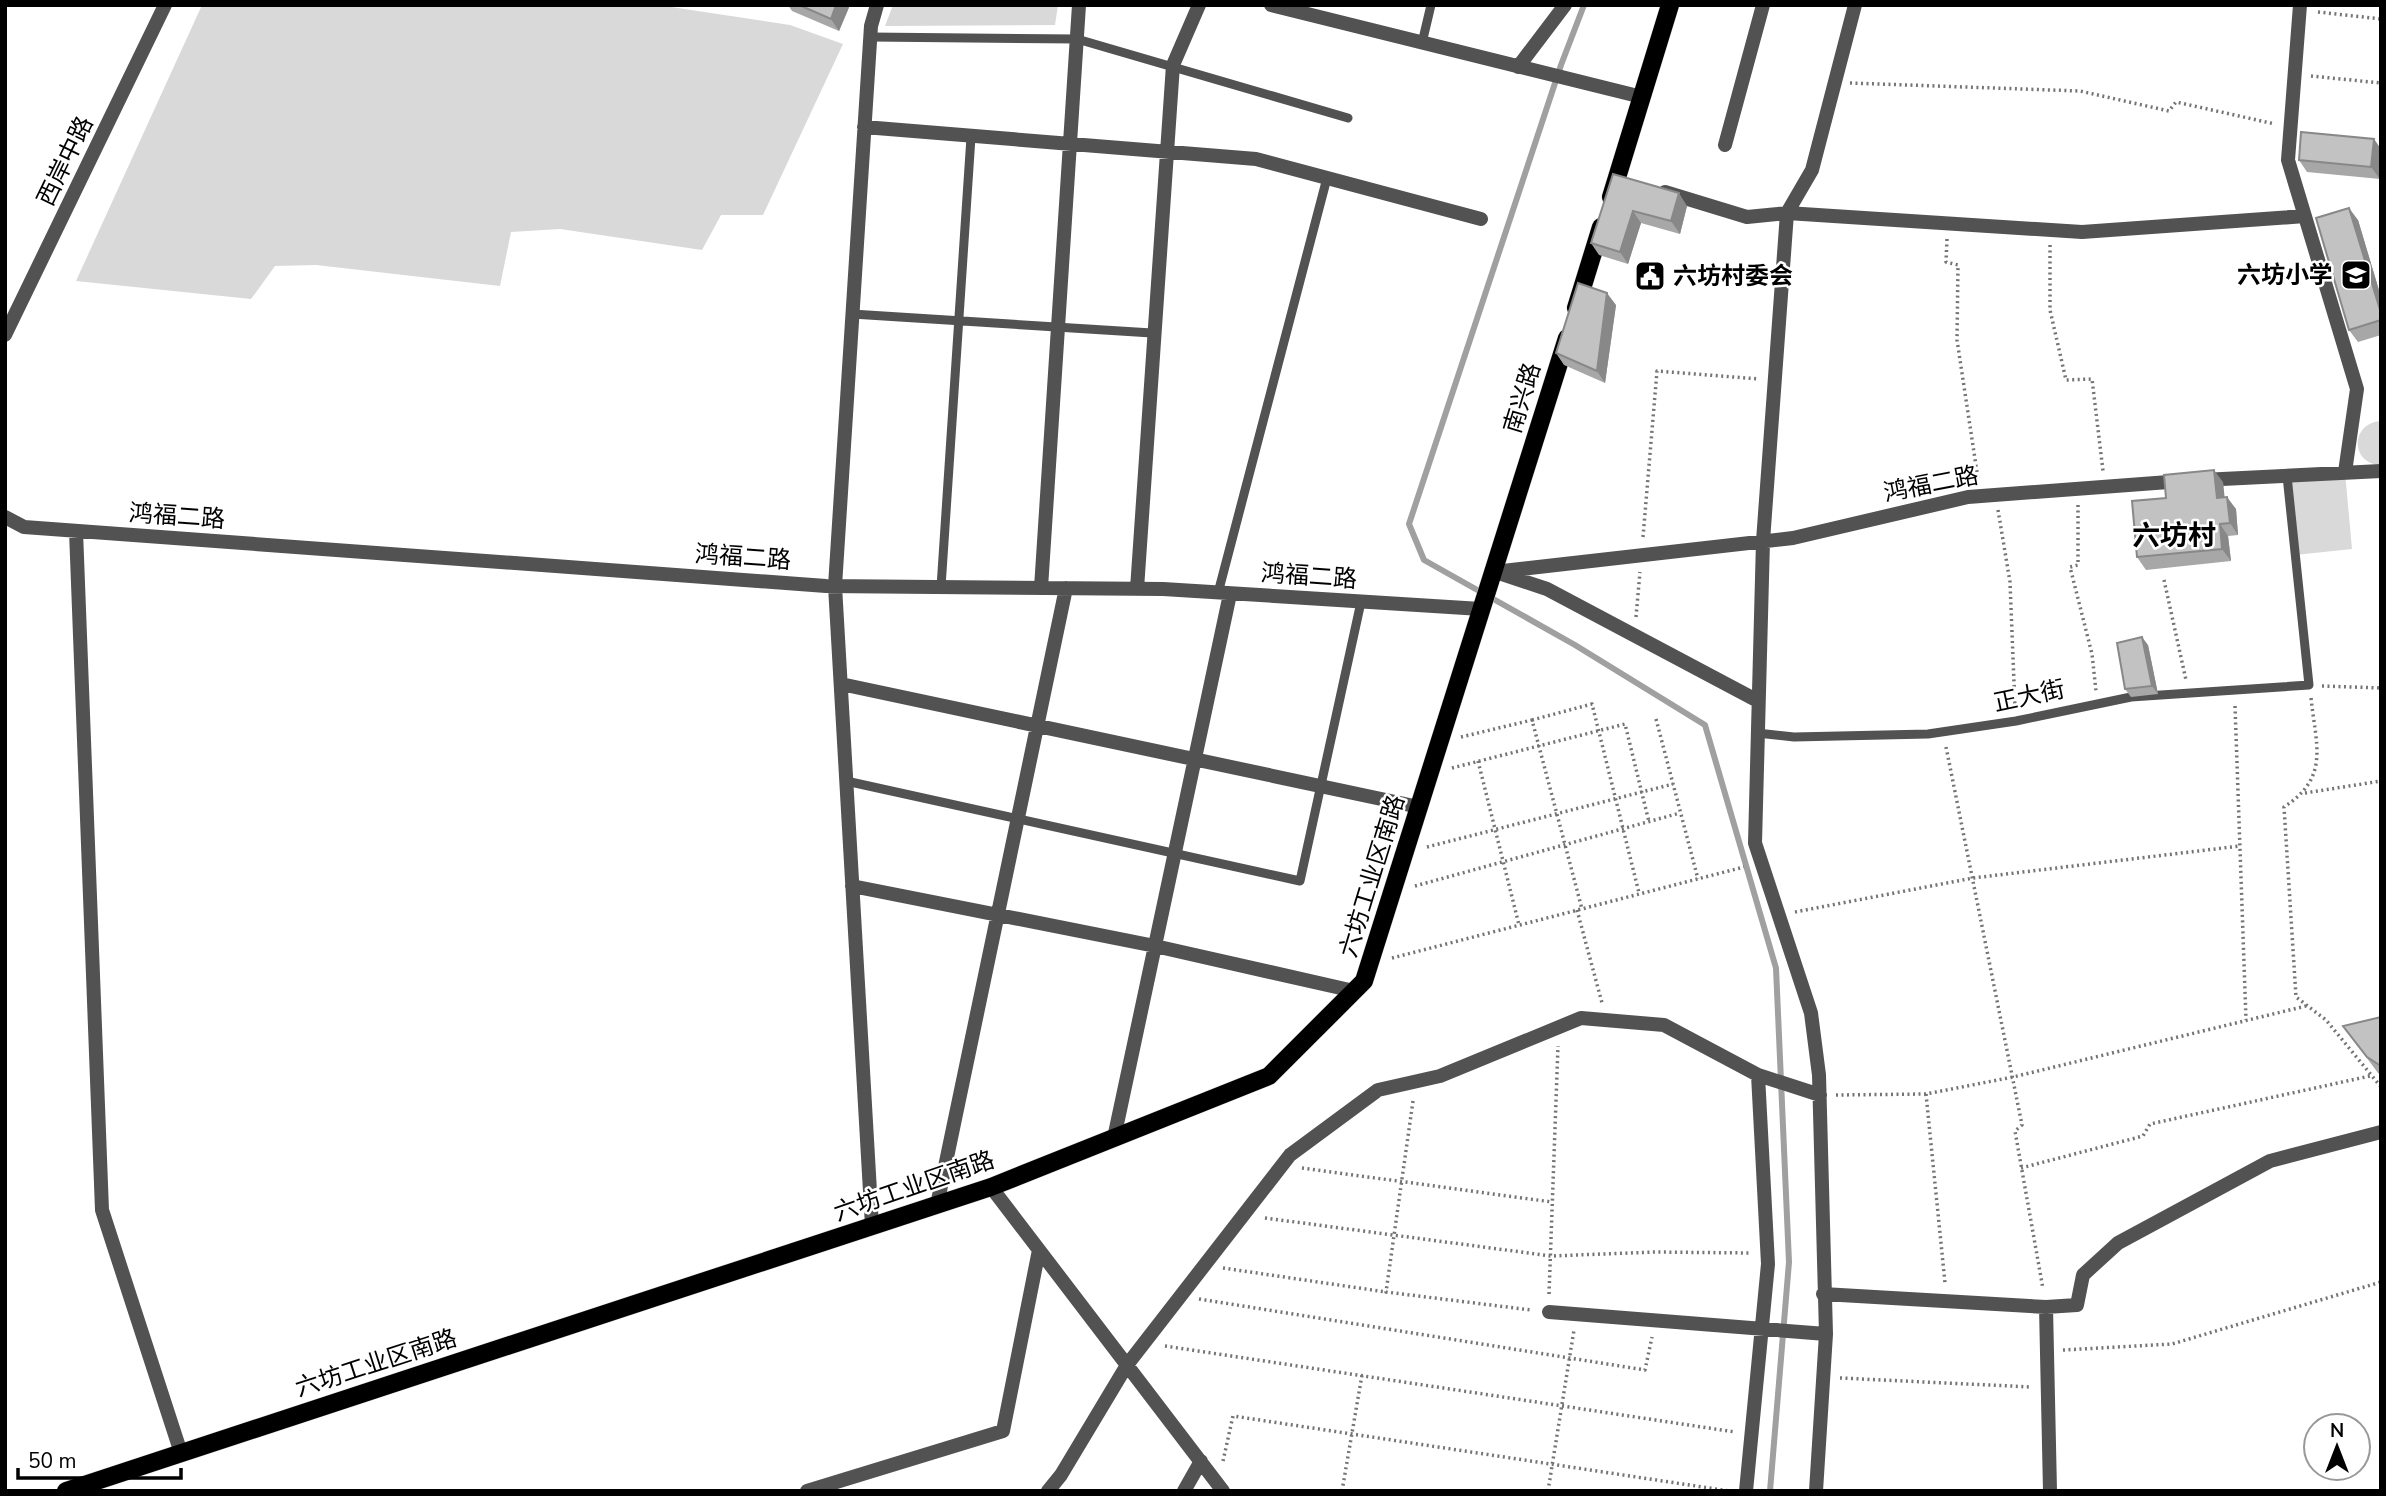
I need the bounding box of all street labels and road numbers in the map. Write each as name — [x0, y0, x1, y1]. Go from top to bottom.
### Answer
street label: 西岸中路 — [30, 111, 100, 211]
street label: 南兴路 — [1496, 359, 1548, 437]
street label: 鸿福二路 — [1881, 459, 1981, 509]
street label: 鸿福二路 — [128, 497, 226, 535]
street label: 鸿福二路 — [694, 538, 792, 576]
street label: 鸿福二路 — [1260, 557, 1358, 595]
street label: 正大街 — [1990, 673, 2068, 719]
street label: 六坊工业区南路 — [1332, 791, 1412, 961]
street label: 六坊工业区南路 — [829, 1144, 999, 1228]
street label: 六坊工业区南路 — [291, 1322, 461, 1404]

